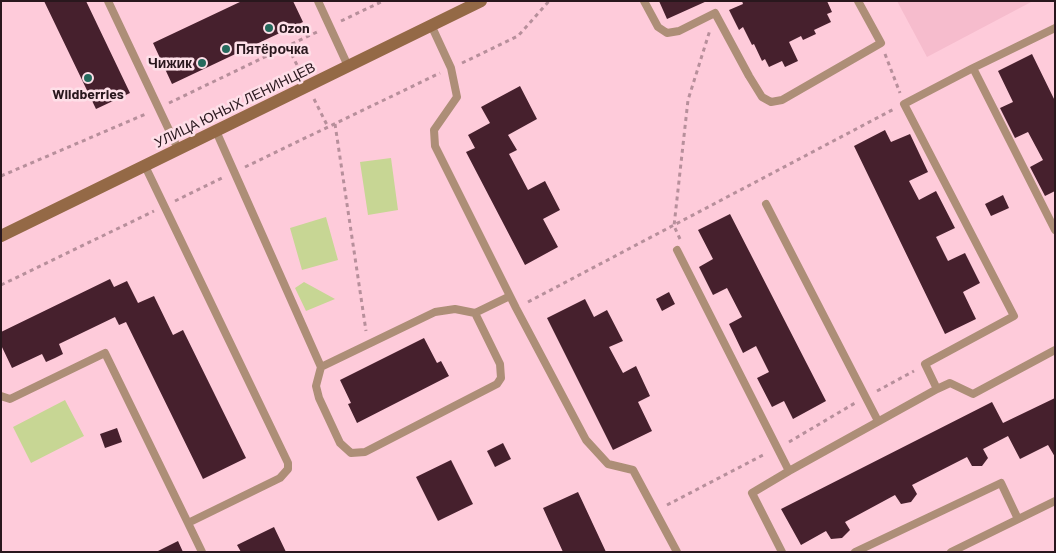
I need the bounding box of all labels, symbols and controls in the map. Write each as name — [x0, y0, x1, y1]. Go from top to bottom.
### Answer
place label: Ozon — [279, 20, 310, 36]
marker: Ozon — [263, 22, 275, 34]
place label: Пятёрочка — [236, 41, 309, 57]
marker: Пятёрочка — [220, 43, 232, 55]
place label: Чижик — [148, 55, 192, 71]
marker: Чижик — [196, 57, 208, 69]
street label: УЛИЦА ЮНЫХ ЛЕНИНЦЕВ — [152, 59, 318, 151]
marker: Wildberries — [82, 72, 94, 84]
place label: Wildberries — [52, 86, 124, 102]

